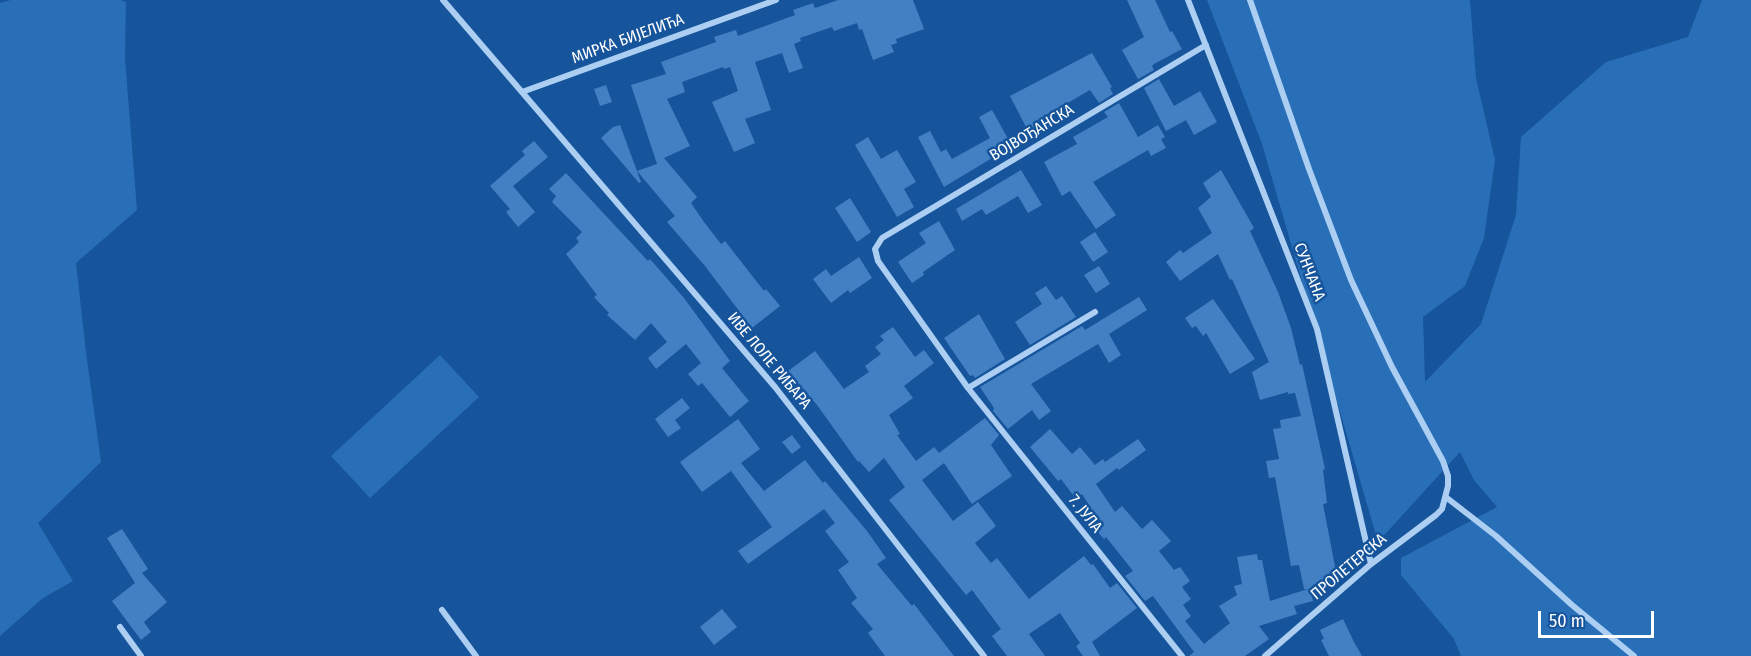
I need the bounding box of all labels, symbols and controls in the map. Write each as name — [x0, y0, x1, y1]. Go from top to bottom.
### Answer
street label: МИРКА БИЈЕЛИЋА — [569, 10, 687, 68]
street label: ВОЈВОЂАНСКА — [986, 100, 1078, 166]
street label: СУНЧАНА — [1289, 240, 1329, 304]
street label: ИВЕ ЛОЛЕ РИБАРА — [723, 309, 815, 413]
street label: 7. ЈУЛА — [1064, 491, 1106, 537]
street label: ПРОЛЕТЕРСКА — [1307, 530, 1391, 604]
scale bar — [1541, 599, 1656, 637]
text: 50 m — [1549, 610, 1585, 632]

